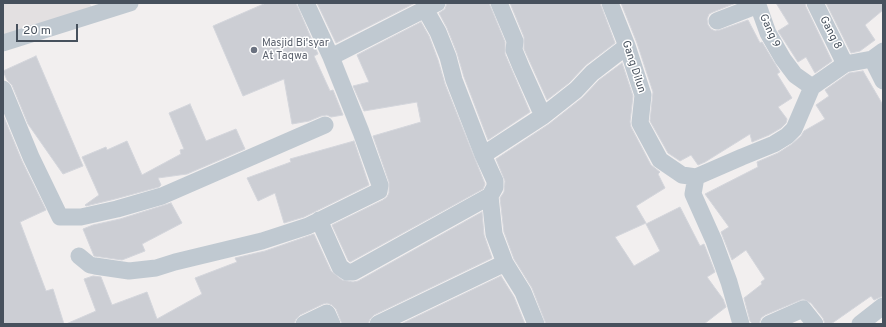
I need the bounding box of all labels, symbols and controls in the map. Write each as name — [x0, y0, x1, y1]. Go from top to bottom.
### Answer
street label: Gang 9 — [756, 12, 782, 50]
street label: Gang 8 — [816, 14, 844, 52]
scale bar — [18, 16, 80, 42]
text: 20 m — [23, 23, 51, 39]
place label: Masjid Bi'syar At Taqwa — [262, 37, 329, 63]
street label: Gang Dilun — [618, 39, 648, 95]
marker: Masjid Bi'syar At Taqwa — [249, 45, 259, 55]

